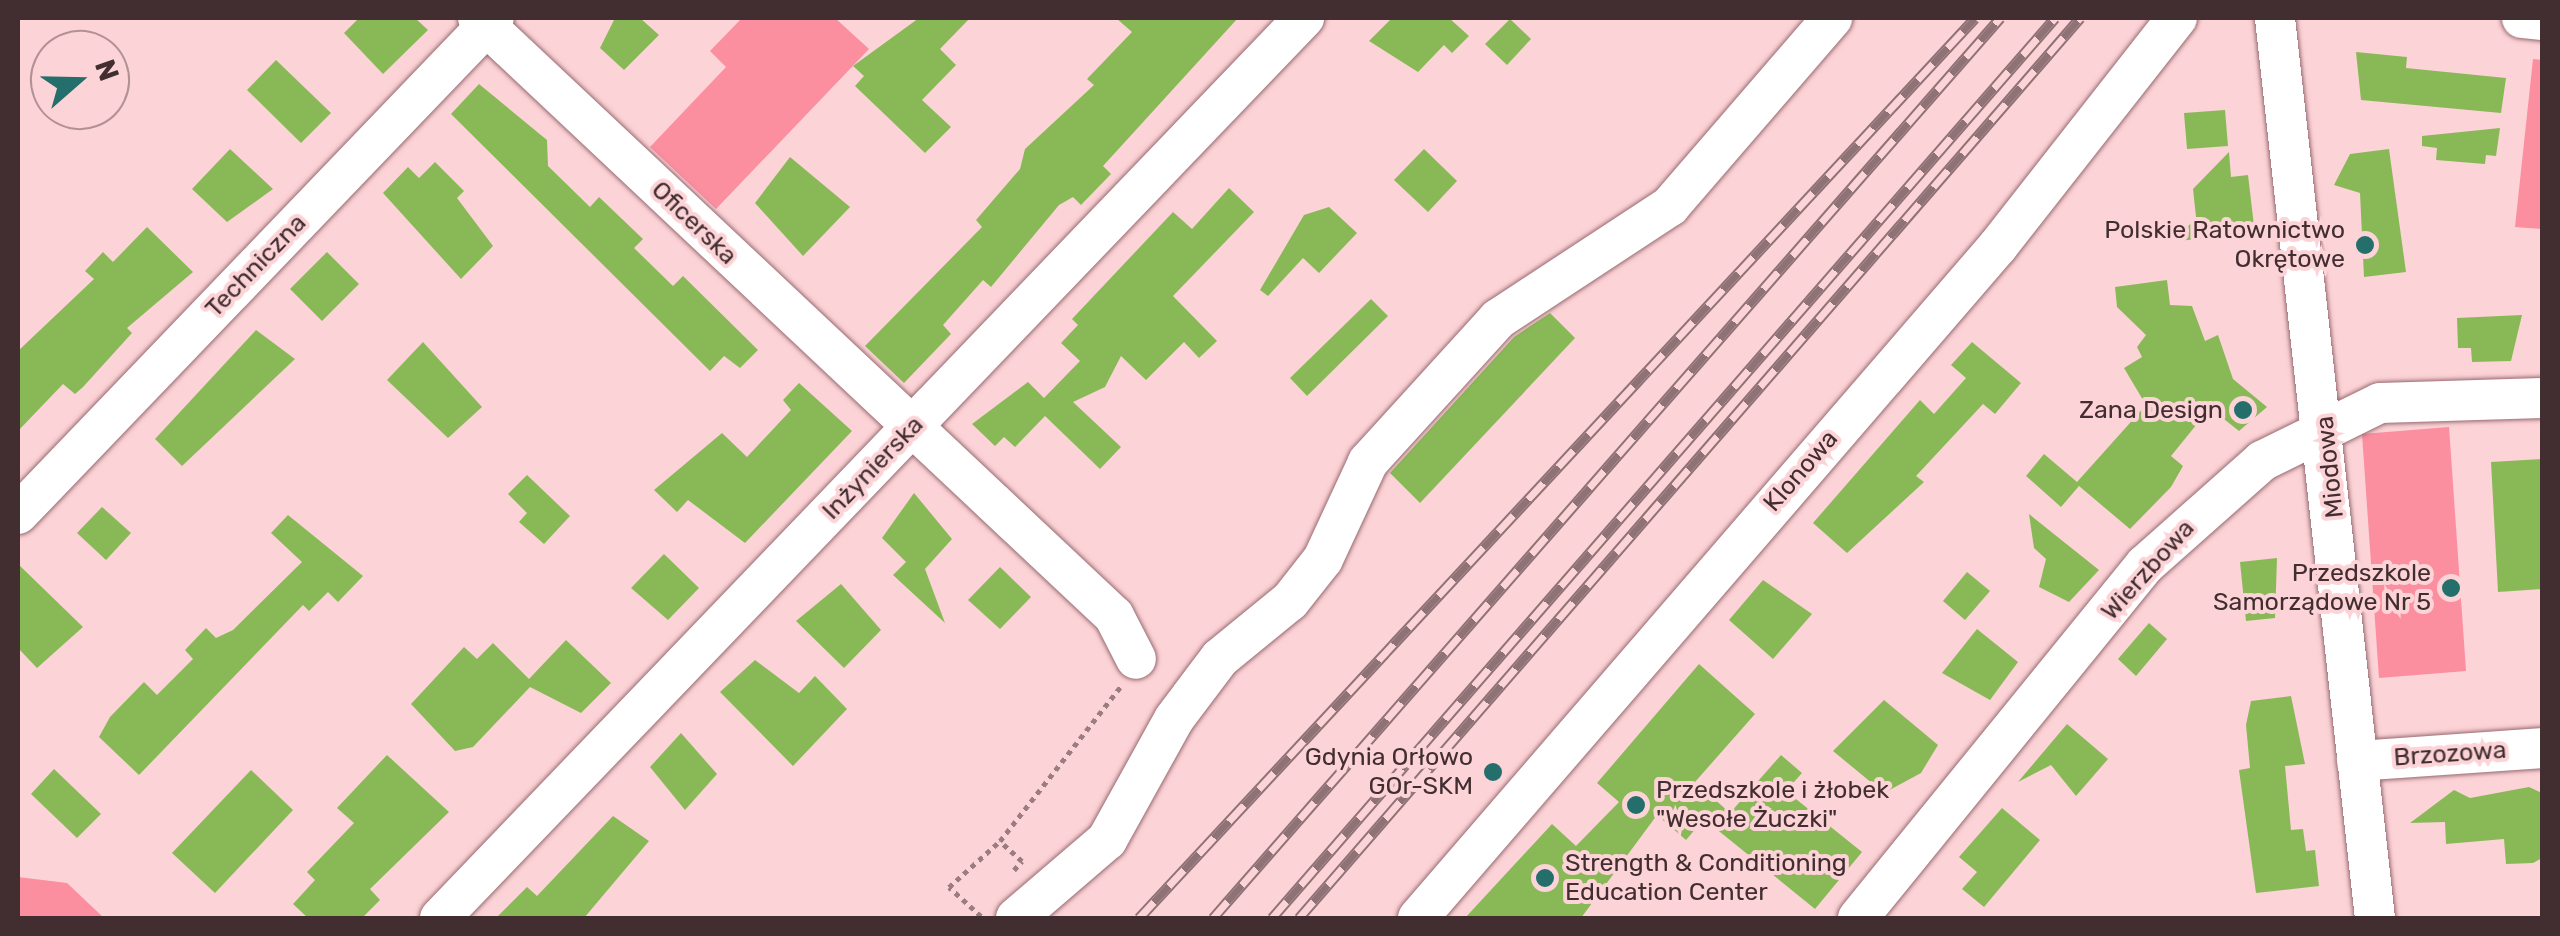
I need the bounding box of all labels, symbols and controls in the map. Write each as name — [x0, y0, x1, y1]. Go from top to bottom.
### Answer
north arrow — [30, 30, 130, 130]
text: N — [88, 55, 126, 85]
street label: Oficerska — [645, 175, 743, 271]
street label: Techniczna — [199, 208, 313, 324]
place label: Polskie Ratownictwo Okrętowe — [2104, 216, 2345, 275]
marker: Polskie Ratownictwo Okrętowe — [2354, 234, 2376, 256]
place label: Zana Design — [2079, 395, 2223, 425]
marker: Zana Design — [2232, 399, 2254, 421]
street label: Inżynierska — [816, 410, 930, 526]
street label: Miodowa — [2310, 414, 2350, 520]
street label: Klonowa — [1758, 424, 1844, 518]
street label: Wierzbowa — [2095, 514, 2201, 626]
place label: Przedszkole Samorządowe Nr 5 — [2212, 559, 2431, 618]
marker: Przedszkole Samorządowe Nr 5 — [2440, 577, 2462, 599]
street label: Brzozowa — [2393, 735, 2507, 773]
place label: Gdynia Orłowo GOr-SKM — [1305, 743, 1473, 802]
marker: Gdynia Orłowo GOr-SKM — [1482, 761, 1504, 783]
place label: Przedszkole i żłobek "Wesołe Żuczki" — [1656, 776, 1889, 835]
marker: Przedszkole i żłobek "Wesołe Żuczki" — [1625, 794, 1647, 816]
place label: Strength & Conditioning Education Center — [1565, 849, 1847, 908]
marker: Strength & Conditioning Education Center — [1534, 867, 1556, 889]

